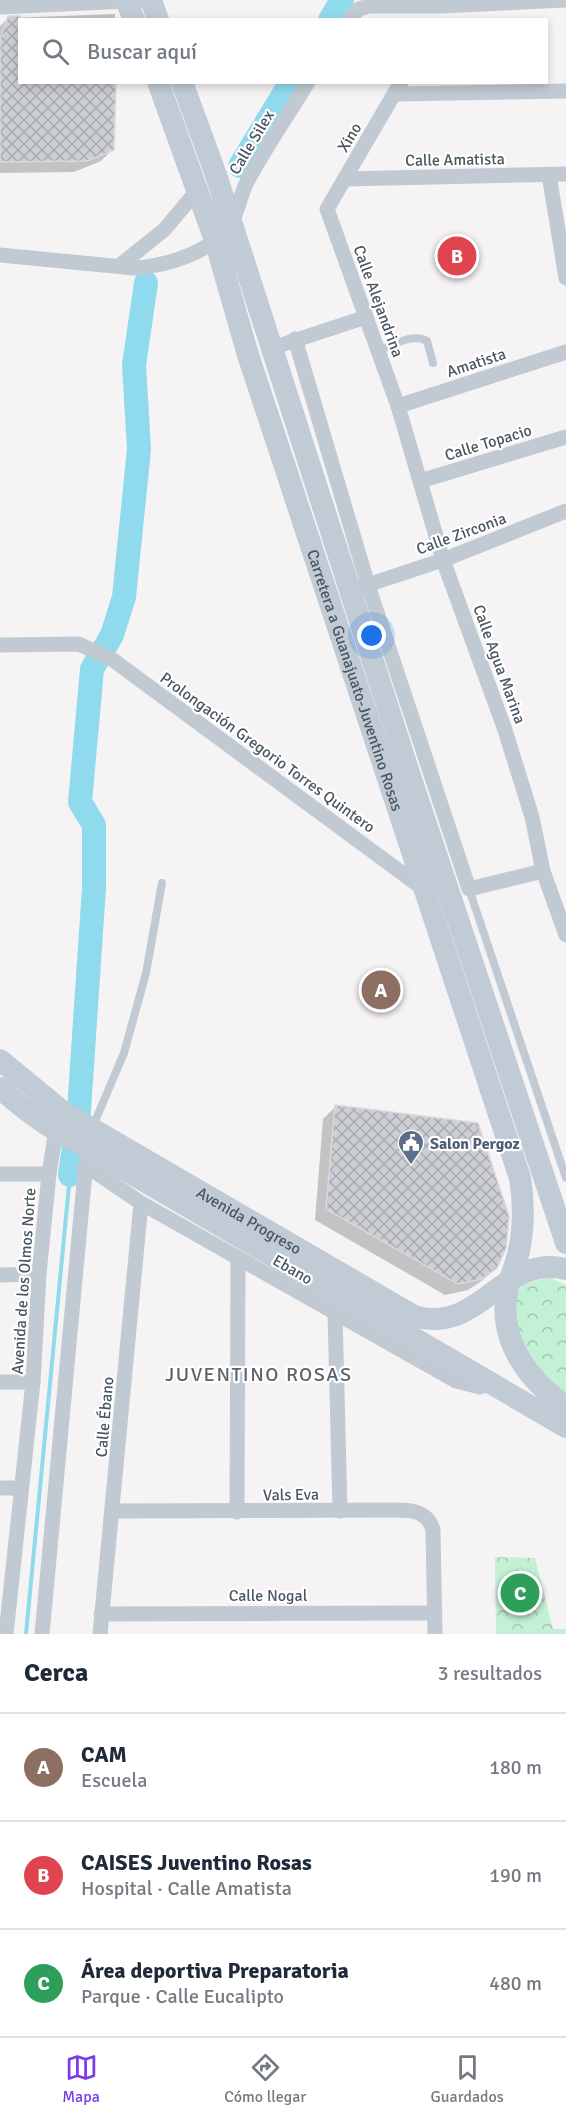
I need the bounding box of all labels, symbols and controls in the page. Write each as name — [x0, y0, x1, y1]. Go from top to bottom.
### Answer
search box — [18, 18, 548, 84]
icon: search — [39, 35, 72, 68]
text: Buscar aquí — [87, 38, 197, 65]
street label: Calle Silex — [225, 106, 279, 178]
street label: Xino — [333, 119, 366, 156]
street label: Calle Amatista — [405, 149, 505, 171]
pin: B — [438, 234, 476, 278]
street label: Calle Alejandrina — [349, 243, 408, 360]
street label: Amatista — [444, 344, 509, 382]
street label: Calle Topacio — [442, 420, 534, 466]
street label: Calle Zirconia — [414, 508, 509, 559]
street label: Carretera a Guanajuato-Juventino Rosas — [302, 547, 407, 814]
street label: Calle Agua Marina — [468, 602, 530, 727]
your location — [357, 621, 386, 650]
street label: Prolongación Gregorio Torres Quintero — [156, 668, 379, 838]
pin: A — [362, 968, 400, 1012]
public building icon: Salon Pergoz — [396, 1128, 426, 1166]
place label: Salon Pergoz — [430, 1134, 520, 1154]
street label: Avenida Progreso — [193, 1183, 305, 1259]
street label: Avenida de los Olmos Norte — [8, 1187, 40, 1375]
street label: Ebano — [269, 1251, 316, 1289]
district label: JUVENTINO ROSAS — [165, 1362, 353, 1387]
street label: Calle Ébano — [92, 1376, 118, 1458]
street label: Vals Eva — [263, 1485, 319, 1505]
pin: C — [500, 1570, 540, 1616]
street label: Calle Nogal — [229, 1586, 308, 1606]
text: Cerca — [24, 1657, 88, 1689]
text: 3 resultados — [438, 1661, 542, 1686]
text: CAM — [81, 1741, 127, 1768]
text: A — [37, 1755, 50, 1780]
text: 180 m — [489, 1755, 542, 1780]
text: Escuela — [81, 1768, 147, 1793]
text: CAISES Juventino Rosas — [81, 1849, 312, 1876]
text: B — [37, 1863, 50, 1888]
text: 190 m — [489, 1863, 542, 1888]
text: Hospital · Calle Amatista — [81, 1876, 292, 1901]
text: Área deportiva Preparatoria — [81, 1957, 349, 1984]
text: C — [37, 1971, 50, 1996]
text: 480 m — [489, 1971, 542, 1996]
text: Parque · Calle Eucalipto — [81, 1984, 284, 2009]
tab: Mapa — [62, 2051, 100, 2107]
tab: Cómo llegar — [224, 2051, 306, 2107]
tab: Guardados — [431, 2051, 504, 2107]

